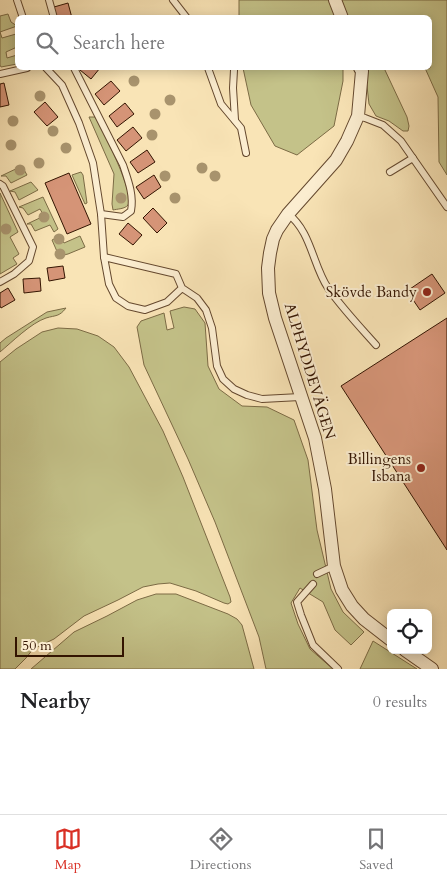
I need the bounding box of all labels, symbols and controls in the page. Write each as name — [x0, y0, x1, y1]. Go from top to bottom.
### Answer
search box — [15, 15, 432, 70]
icon: search — [33, 29, 61, 57]
text: Search here — [73, 30, 165, 56]
place label: Skövde Bandy — [326, 282, 417, 302]
marker: Skövde Bandy — [421, 286, 433, 298]
street label: ALPHYDDEVÄGEN — [280, 300, 340, 442]
place label: Billingens Isbana — [347, 449, 412, 486]
marker: Billingens Isbana — [415, 462, 427, 474]
map controls — [387, 609, 432, 654]
button: locate — [387, 609, 432, 654]
scale bar — [15, 634, 124, 657]
text: 50 m — [22, 636, 52, 655]
text: Nearby — [20, 687, 91, 716]
text: 0 results — [373, 691, 427, 713]
tab: Map — [54, 825, 82, 874]
tab: Directions — [190, 825, 251, 874]
tab: Saved — [359, 825, 393, 874]

